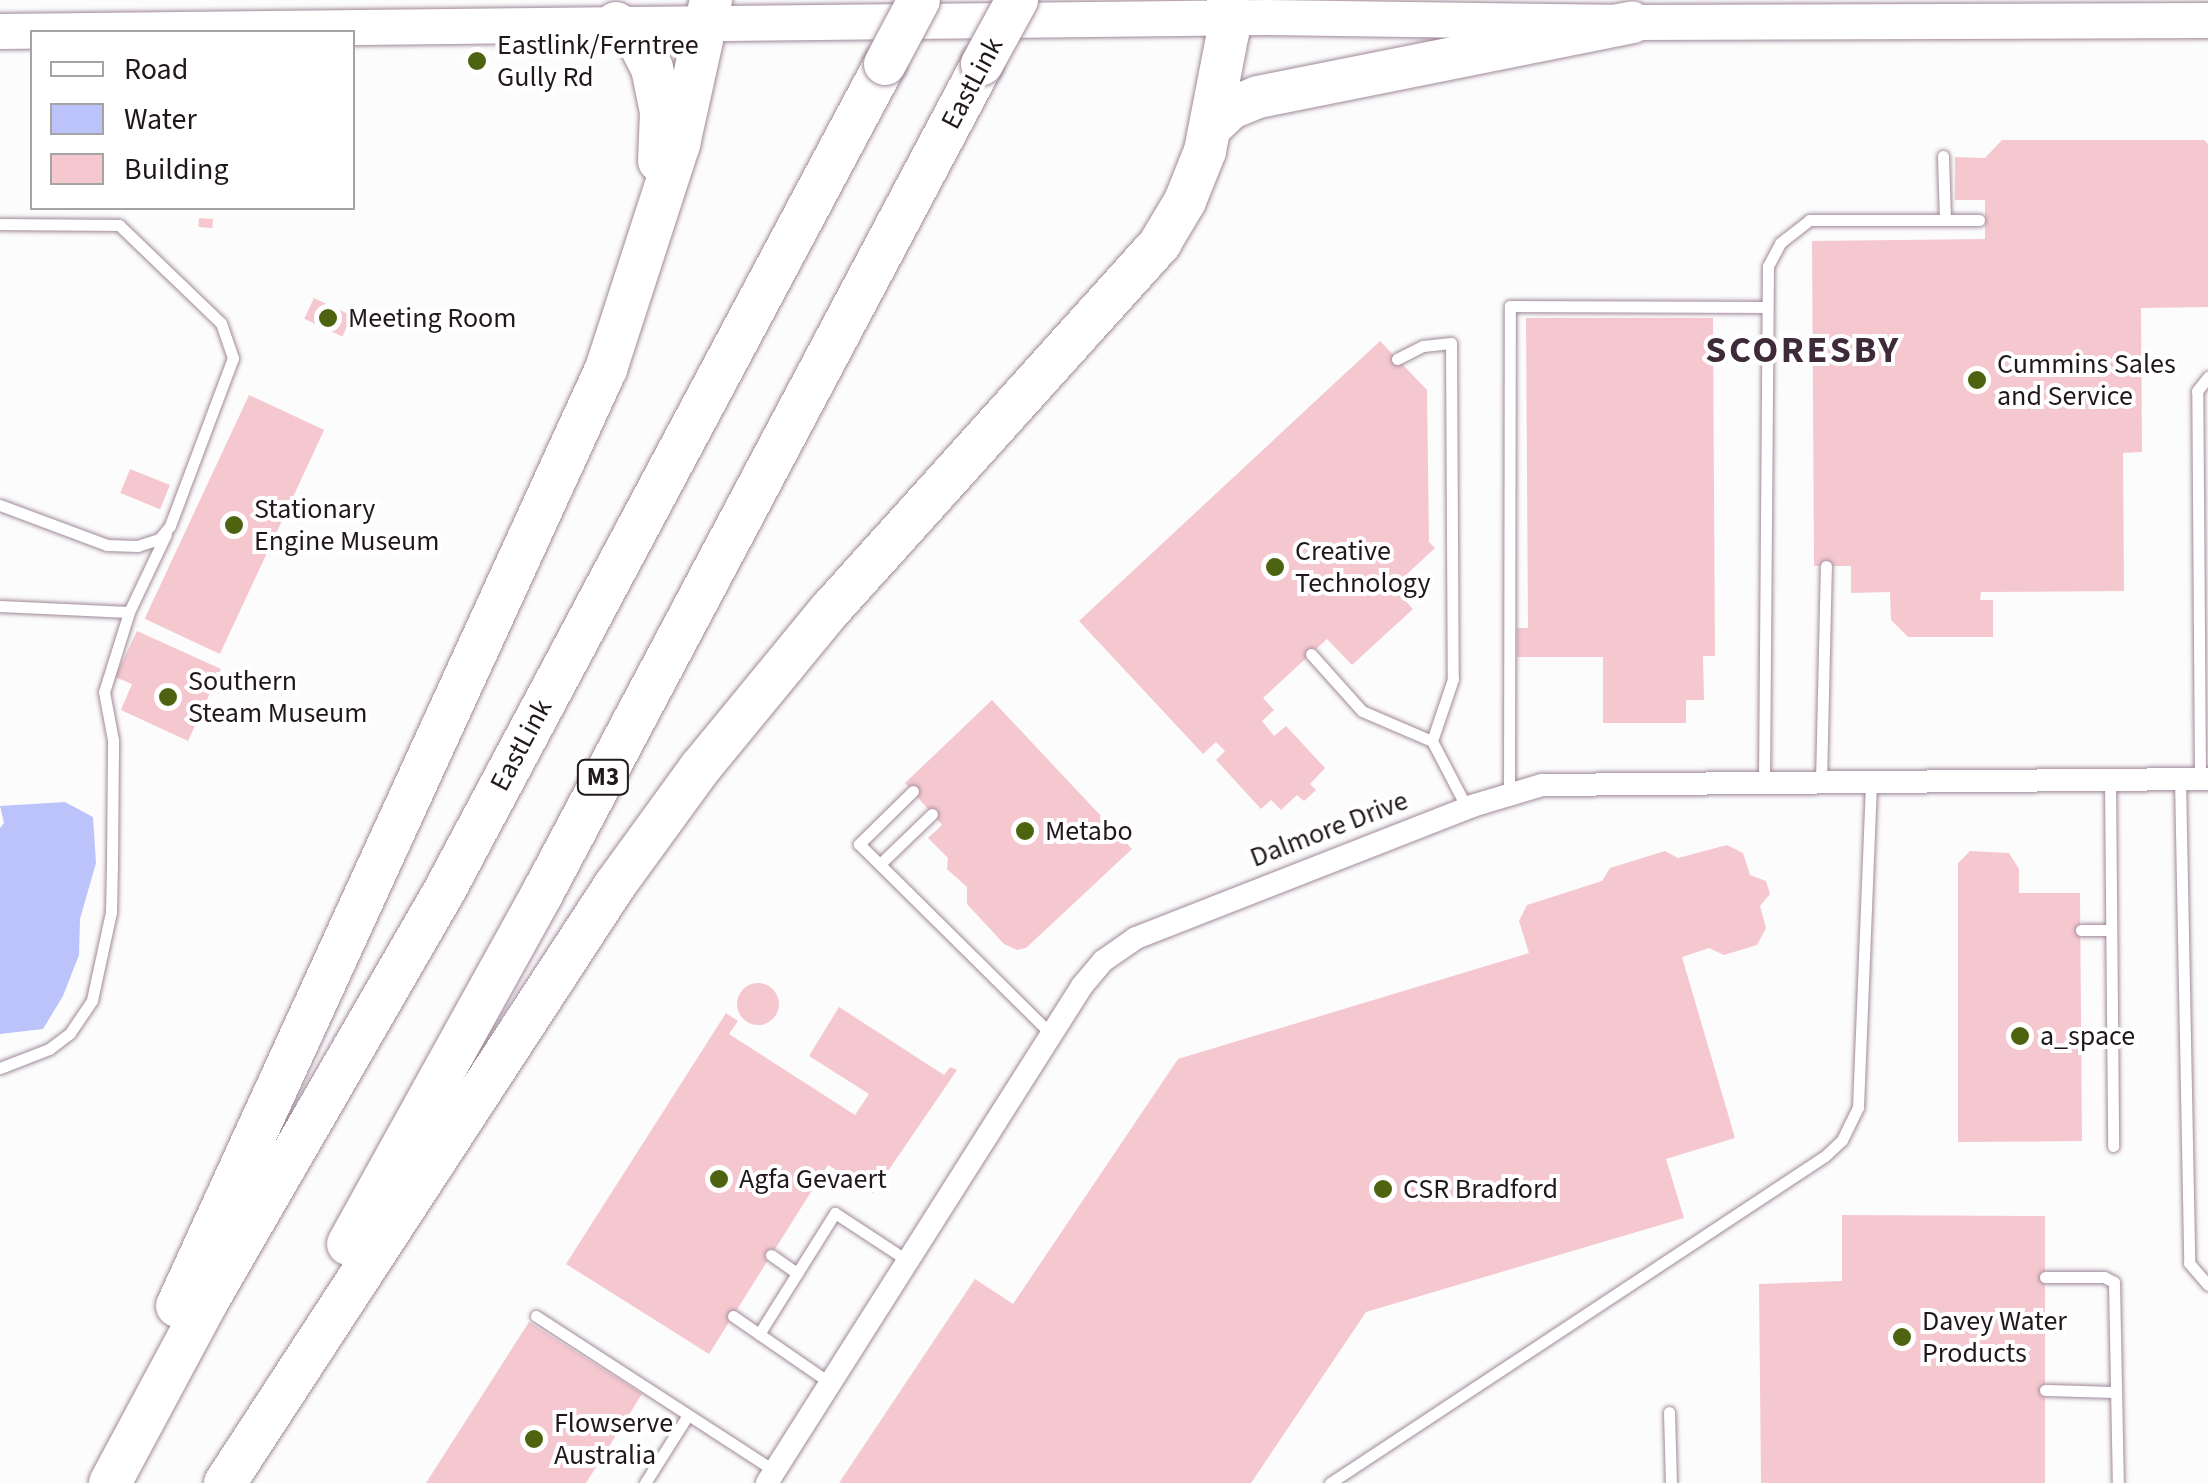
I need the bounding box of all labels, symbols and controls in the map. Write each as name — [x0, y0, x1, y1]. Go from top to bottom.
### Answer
place label: Eastlink/Ferntree Gully Rd — [497, 28, 699, 94]
legend — [30, 30, 355, 210]
street label: EastLink — [934, 31, 1010, 135]
text: Road — [124, 48, 188, 91]
marker: Eastlink/Ferntree Gully Rd — [466, 50, 488, 72]
text: Water — [124, 98, 197, 141]
text: Building — [124, 148, 229, 191]
place label: Meeting Room — [348, 301, 516, 335]
marker: Meeting Room — [317, 307, 339, 329]
district label: SCORESBY — [1705, 328, 1901, 374]
place label: Cummins Sales and Service — [1997, 347, 2176, 413]
marker: Cummins Sales and Service — [1966, 369, 1988, 391]
place label: Stationary Engine Museum — [254, 492, 440, 558]
marker: Stationary Engine Museum — [223, 514, 245, 536]
place label: Creative Technology — [1295, 534, 1430, 600]
marker: Creative Technology — [1264, 556, 1286, 578]
place label: Southern Steam Museum — [188, 664, 367, 730]
marker: Southern Steam Museum — [157, 686, 179, 708]
street label: EastLink — [483, 693, 559, 797]
road number: M3 — [576, 757, 630, 797]
street label: Dalmore Drive — [1245, 783, 1413, 875]
place label: Metabo — [1045, 814, 1133, 848]
marker: Metabo — [1014, 820, 1036, 842]
place label: a_space — [2040, 1019, 2135, 1053]
marker: a_space — [2009, 1025, 2031, 1047]
place label: Agfa Gevaert — [739, 1162, 887, 1196]
marker: Agfa Gevaert — [708, 1168, 730, 1190]
place label: CSR Bradford — [1403, 1172, 1558, 1206]
marker: CSR Bradford — [1372, 1178, 1394, 1200]
place label: Davey Water Products — [1922, 1304, 2067, 1370]
marker: Davey Water Products — [1891, 1326, 1913, 1348]
place label: Flowserve Australia — [554, 1406, 673, 1472]
marker: Flowserve Australia — [523, 1428, 545, 1450]

